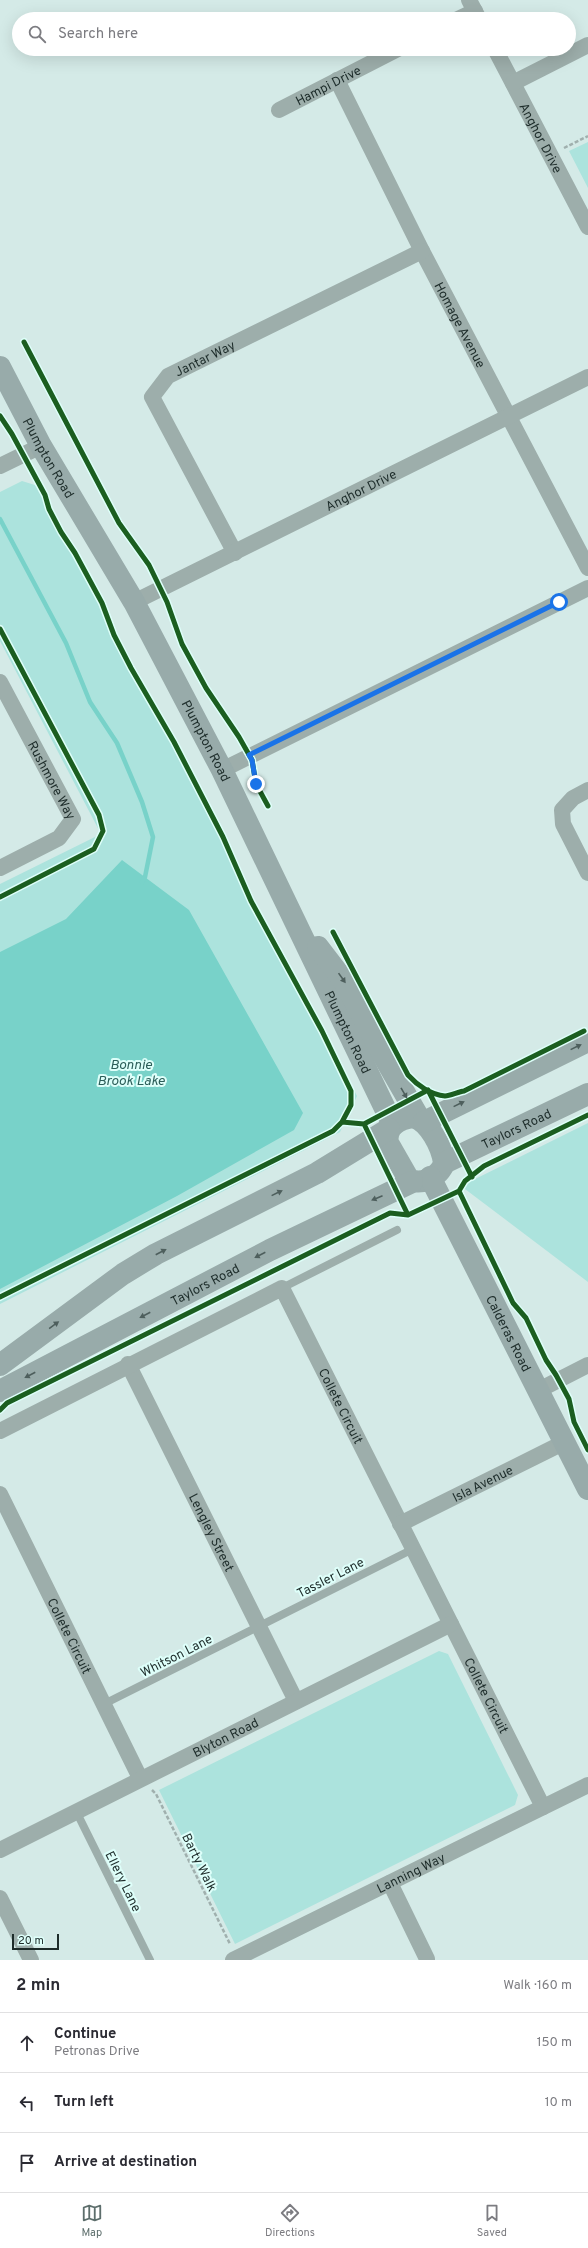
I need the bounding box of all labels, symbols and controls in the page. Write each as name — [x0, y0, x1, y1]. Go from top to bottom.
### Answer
search box — [12, 12, 576, 56]
icon: search — [26, 23, 48, 45]
text: Search here — [58, 25, 138, 44]
street label: Hampi Drive — [293, 63, 364, 110]
street label: Anghor Drive — [515, 101, 565, 177]
street label: Homage Avenue — [430, 280, 488, 371]
street label: Jantar Way — [173, 338, 238, 381]
street label: Plumpton Road — [18, 416, 76, 502]
street label: Anghor Drive — [323, 467, 400, 516]
route start — [550, 593, 568, 611]
street label: Plumpton Road — [177, 698, 232, 785]
street label: Rushmore Way — [23, 739, 78, 823]
route end — [247, 775, 265, 793]
one-way arrow — [338, 973, 346, 984]
street label: Plumpton Road — [320, 989, 373, 1077]
one-way arrow — [570, 1044, 582, 1050]
water label: Bonnie Brook Lake — [97, 1057, 166, 1090]
one-way arrow — [400, 1087, 407, 1098]
one-way arrow — [454, 1101, 465, 1108]
street label: Taylors Road — [480, 1107, 554, 1154]
one-way arrow — [271, 1190, 283, 1196]
one-way arrow — [370, 1195, 382, 1201]
one-way arrow — [155, 1248, 167, 1255]
one-way arrow — [255, 1252, 266, 1258]
street label: Taylors Road — [169, 1261, 243, 1310]
street label: Calderas Road — [481, 1293, 533, 1375]
one-way arrow — [139, 1312, 151, 1318]
one-way arrow — [48, 1321, 59, 1329]
street label: Collete Circuit — [314, 1366, 365, 1447]
one-way arrow — [24, 1372, 35, 1378]
street label: Isla Avenue — [450, 1463, 516, 1507]
street label: Lengley Street — [184, 1491, 236, 1575]
street label: Tassler Lane — [295, 1555, 367, 1603]
street label: Collete Circuit — [43, 1596, 94, 1677]
street label: Whitson Lane — [138, 1632, 216, 1682]
street label: Collete Circuit — [459, 1656, 511, 1737]
street label: Blyton Road — [191, 1716, 262, 1762]
street label: Barty Walk — [177, 1831, 219, 1895]
street label: Ellery Lane — [101, 1849, 144, 1915]
street label: Lanning Way — [375, 1851, 448, 1898]
scale bar — [12, 1932, 59, 1951]
text: 20 m — [18, 1934, 44, 1948]
text: 2 min — [16, 1975, 60, 1997]
text: Walk · 160 m — [503, 1978, 572, 1994]
text: Continue — [54, 2025, 116, 2044]
icon: ahead — [16, 2032, 38, 2054]
text: 150 m — [537, 2035, 572, 2051]
text: Petronas Drive — [54, 2044, 140, 2060]
icon: left — [16, 2092, 38, 2114]
text: Turn left — [54, 2093, 114, 2112]
text: 10 m — [545, 2095, 572, 2111]
icon: arrive — [16, 2152, 38, 2174]
text: Arrive at destination — [54, 2153, 197, 2172]
tab: Map — [81, 2202, 103, 2240]
tab: Directions — [265, 2202, 315, 2240]
tab: Saved — [477, 2202, 507, 2240]

